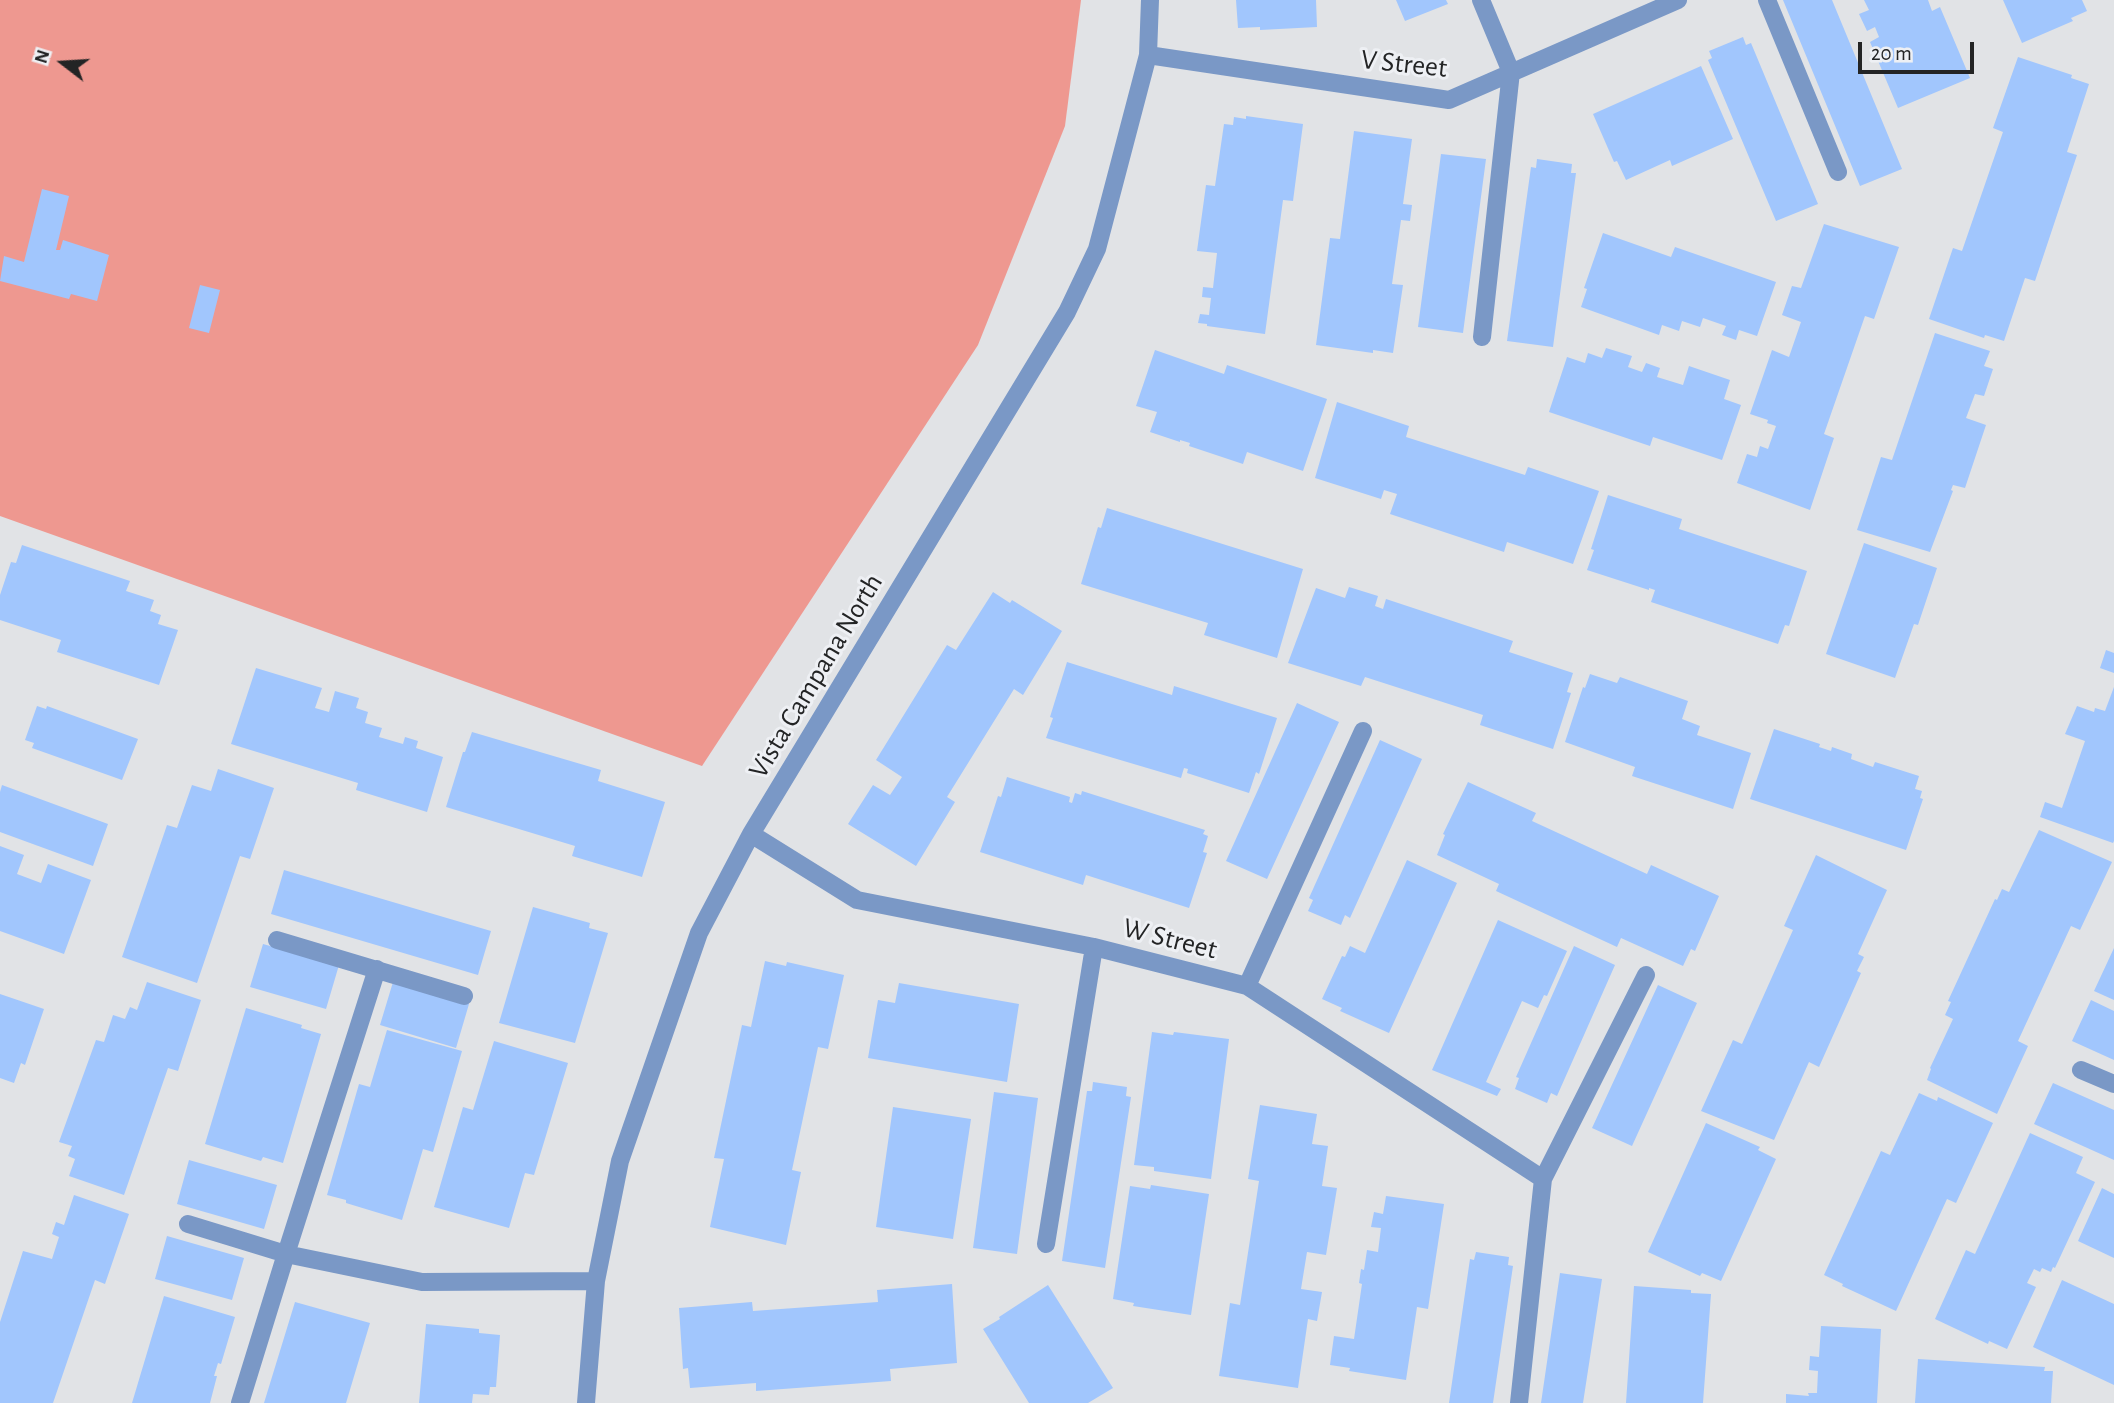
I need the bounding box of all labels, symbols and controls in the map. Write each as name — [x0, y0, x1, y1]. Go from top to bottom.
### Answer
north arrow — [28, 28, 98, 98]
scale bar — [1862, 28, 1978, 72]
street label: V Street — [1359, 43, 1449, 85]
text: 20 m — [1871, 43, 1912, 64]
text: N — [31, 48, 53, 66]
street label: Vista Campana North — [742, 568, 890, 784]
street label: W Street — [1120, 911, 1220, 967]

